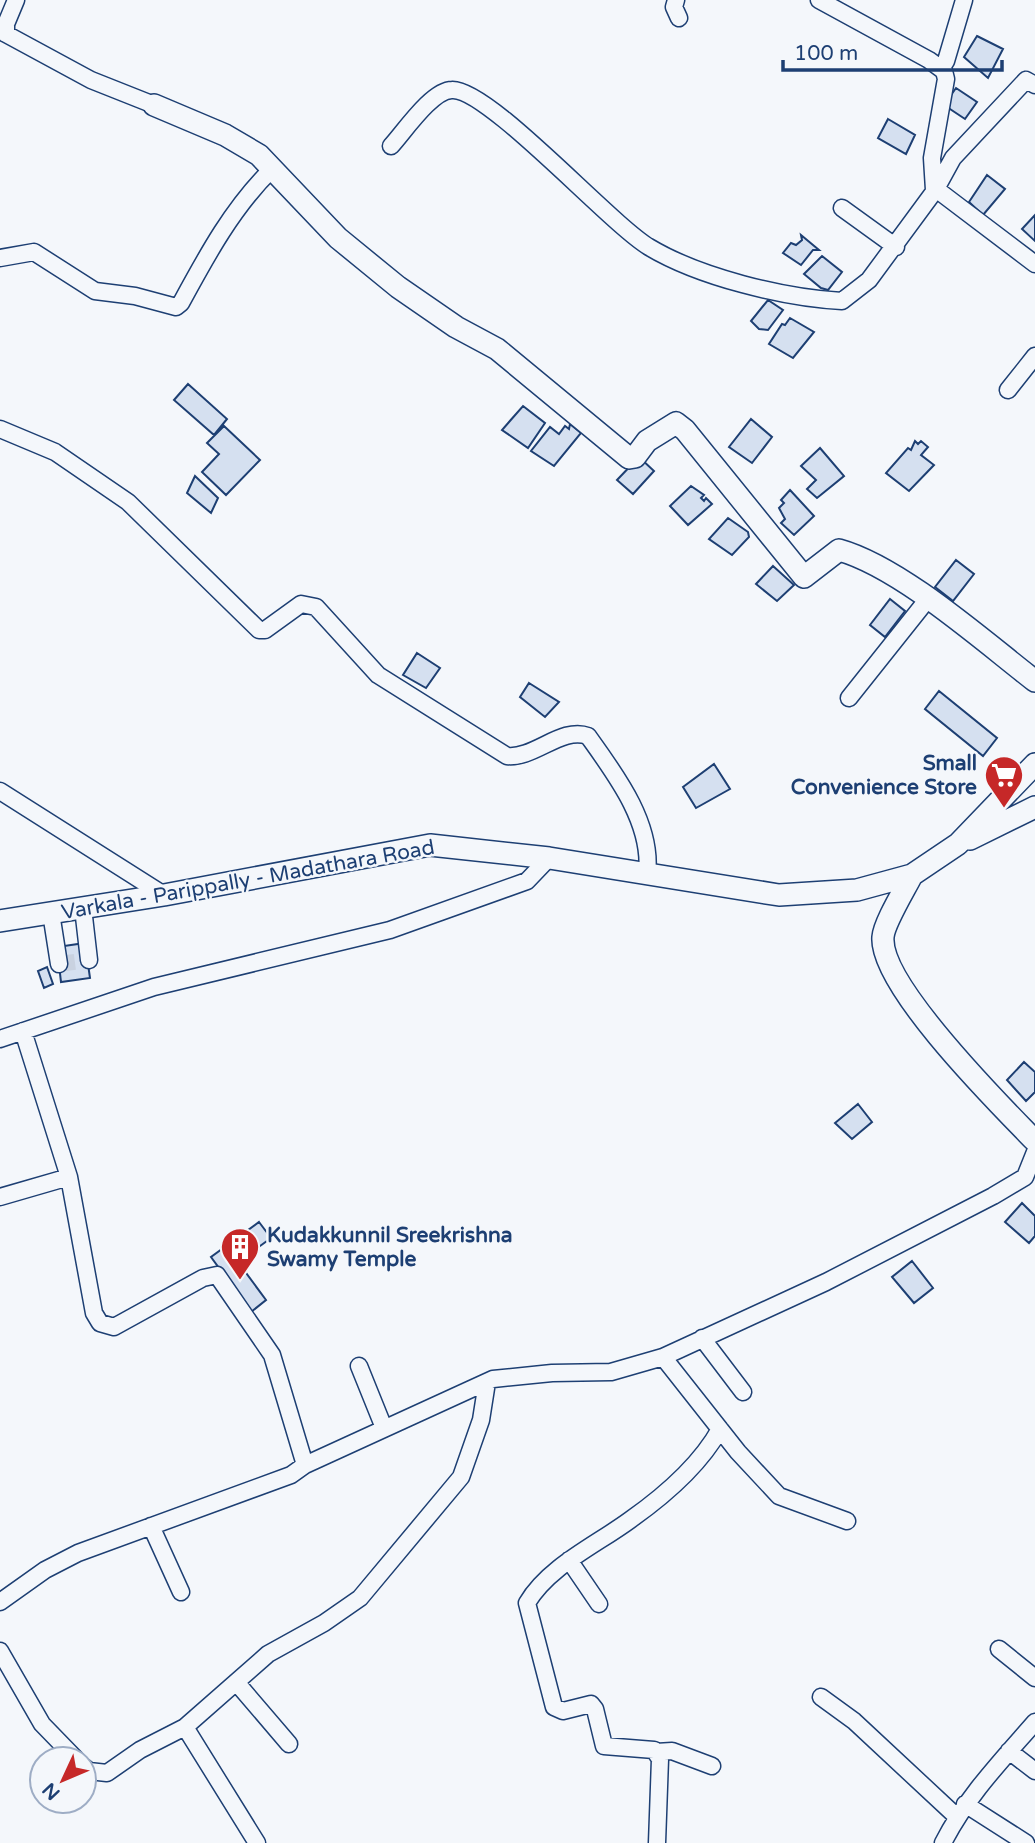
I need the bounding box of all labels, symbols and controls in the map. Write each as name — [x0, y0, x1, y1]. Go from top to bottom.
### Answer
scale bar — [783, 28, 1002, 72]
text: 100 m — [794, 41, 858, 66]
place label: Small Convenience Store — [791, 751, 977, 800]
supermarket icon: Small Convenience Store — [983, 754, 1025, 809]
street label: Varkala - Parippally - Madathara Road — [59, 835, 437, 925]
place label: Kudakkunnil Sreekrishna Swamy Temple — [267, 1223, 513, 1272]
building icon: Kudakkunnil Sreekrishna Swamy Temple — [219, 1226, 261, 1281]
north arrow — [28, 1745, 98, 1815]
text: N — [38, 1778, 65, 1804]

